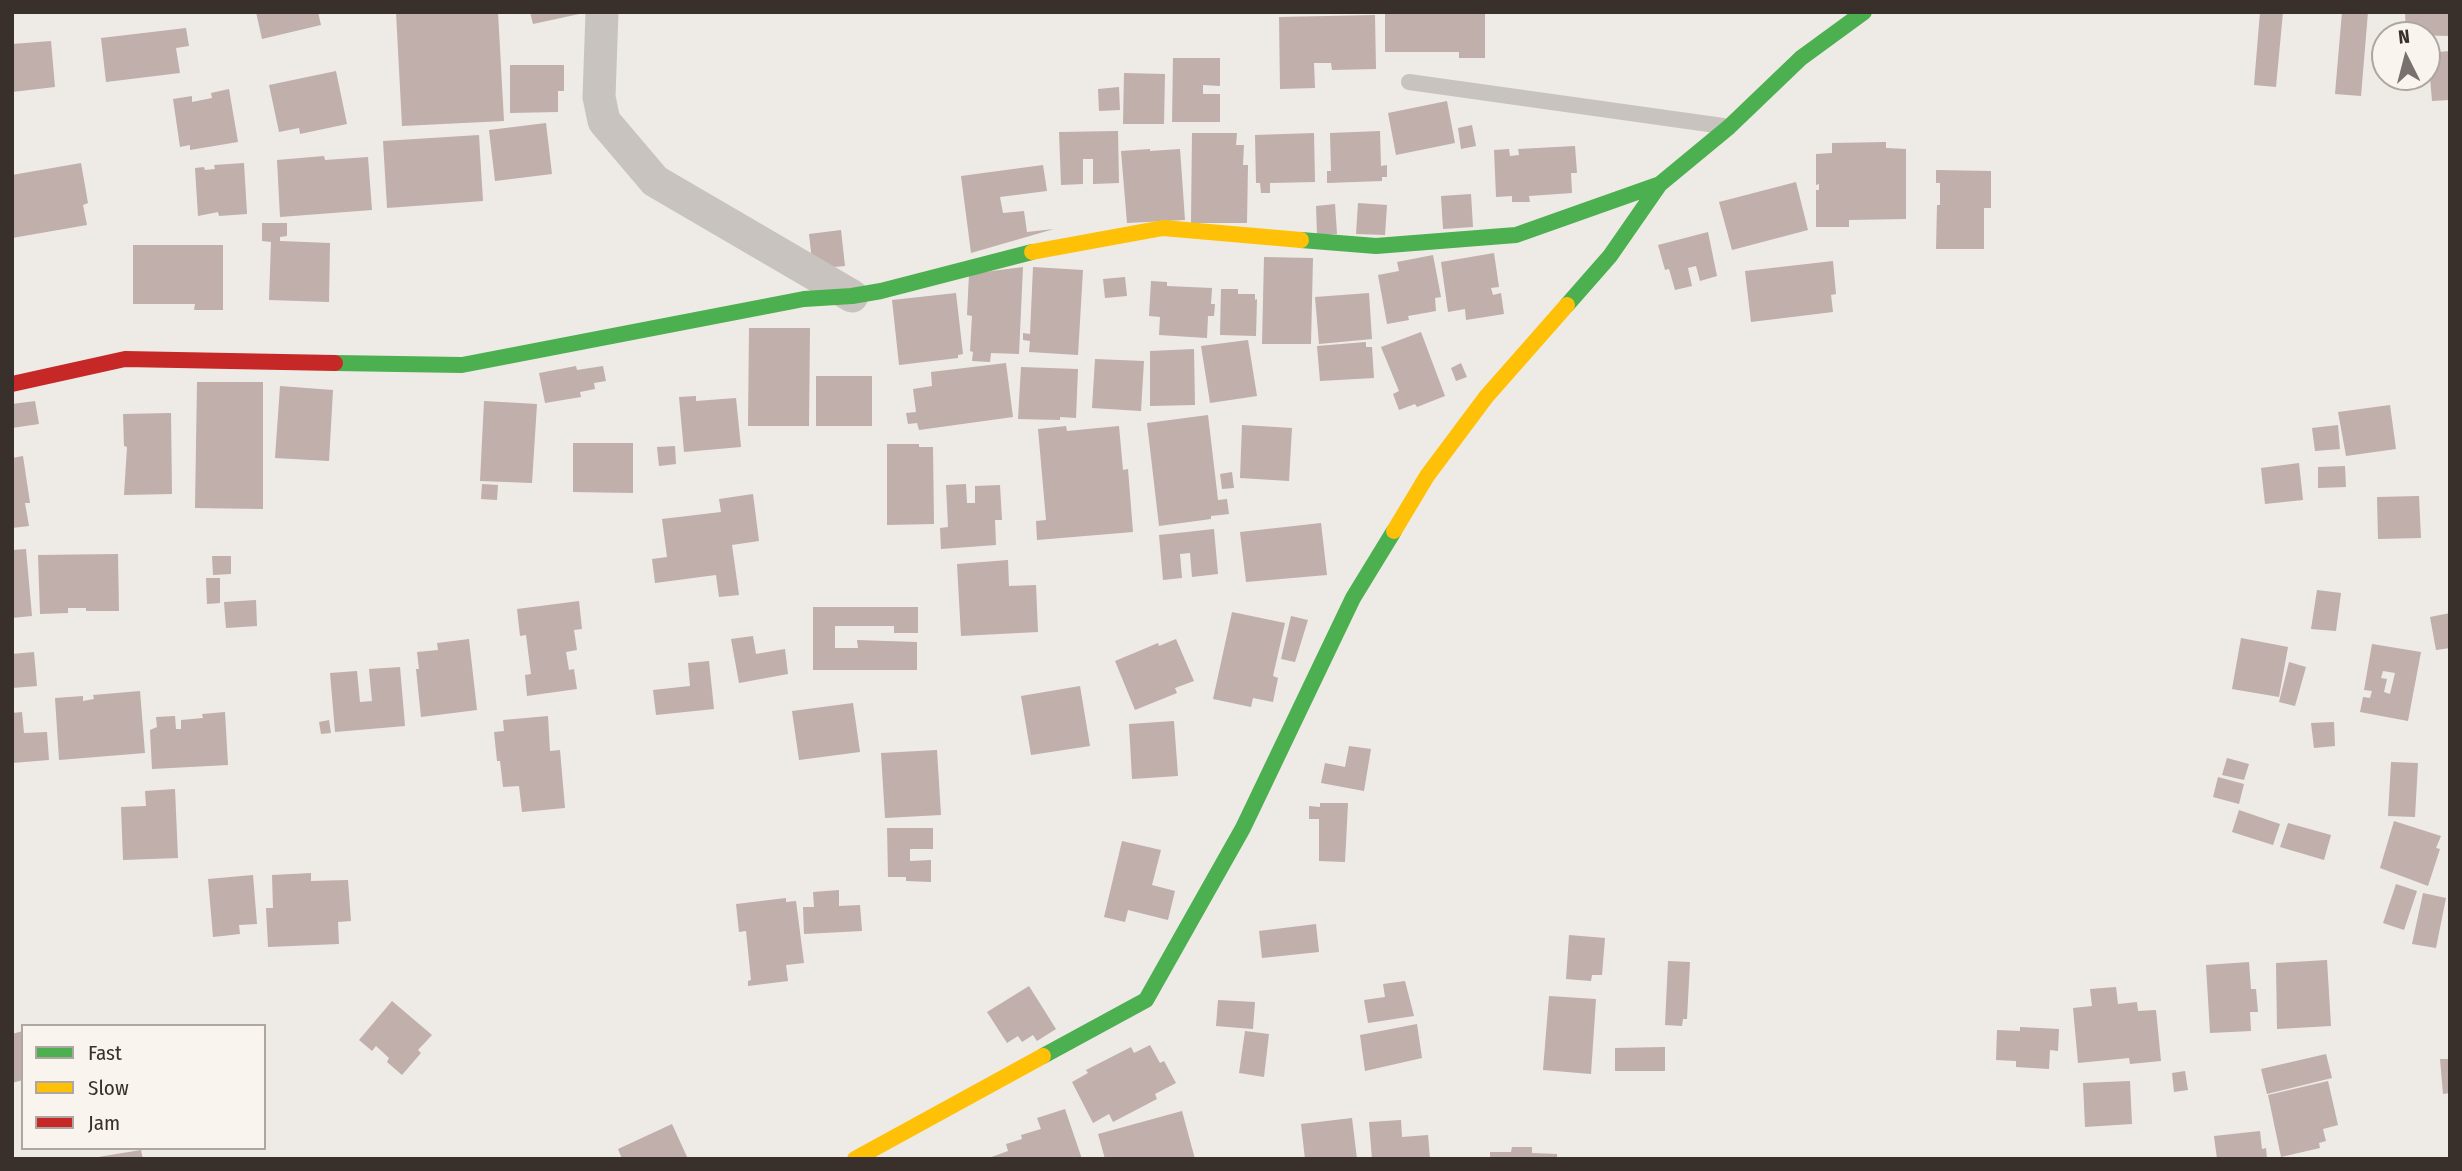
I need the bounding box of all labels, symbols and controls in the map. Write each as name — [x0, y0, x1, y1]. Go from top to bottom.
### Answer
north arrow — [2371, 21, 2441, 91]
text: N — [2397, 25, 2411, 49]
legend — [21, 1024, 266, 1150]
text: Fast — [88, 1040, 122, 1066]
text: Slow — [88, 1075, 129, 1101]
text: Jam — [88, 1110, 120, 1136]

